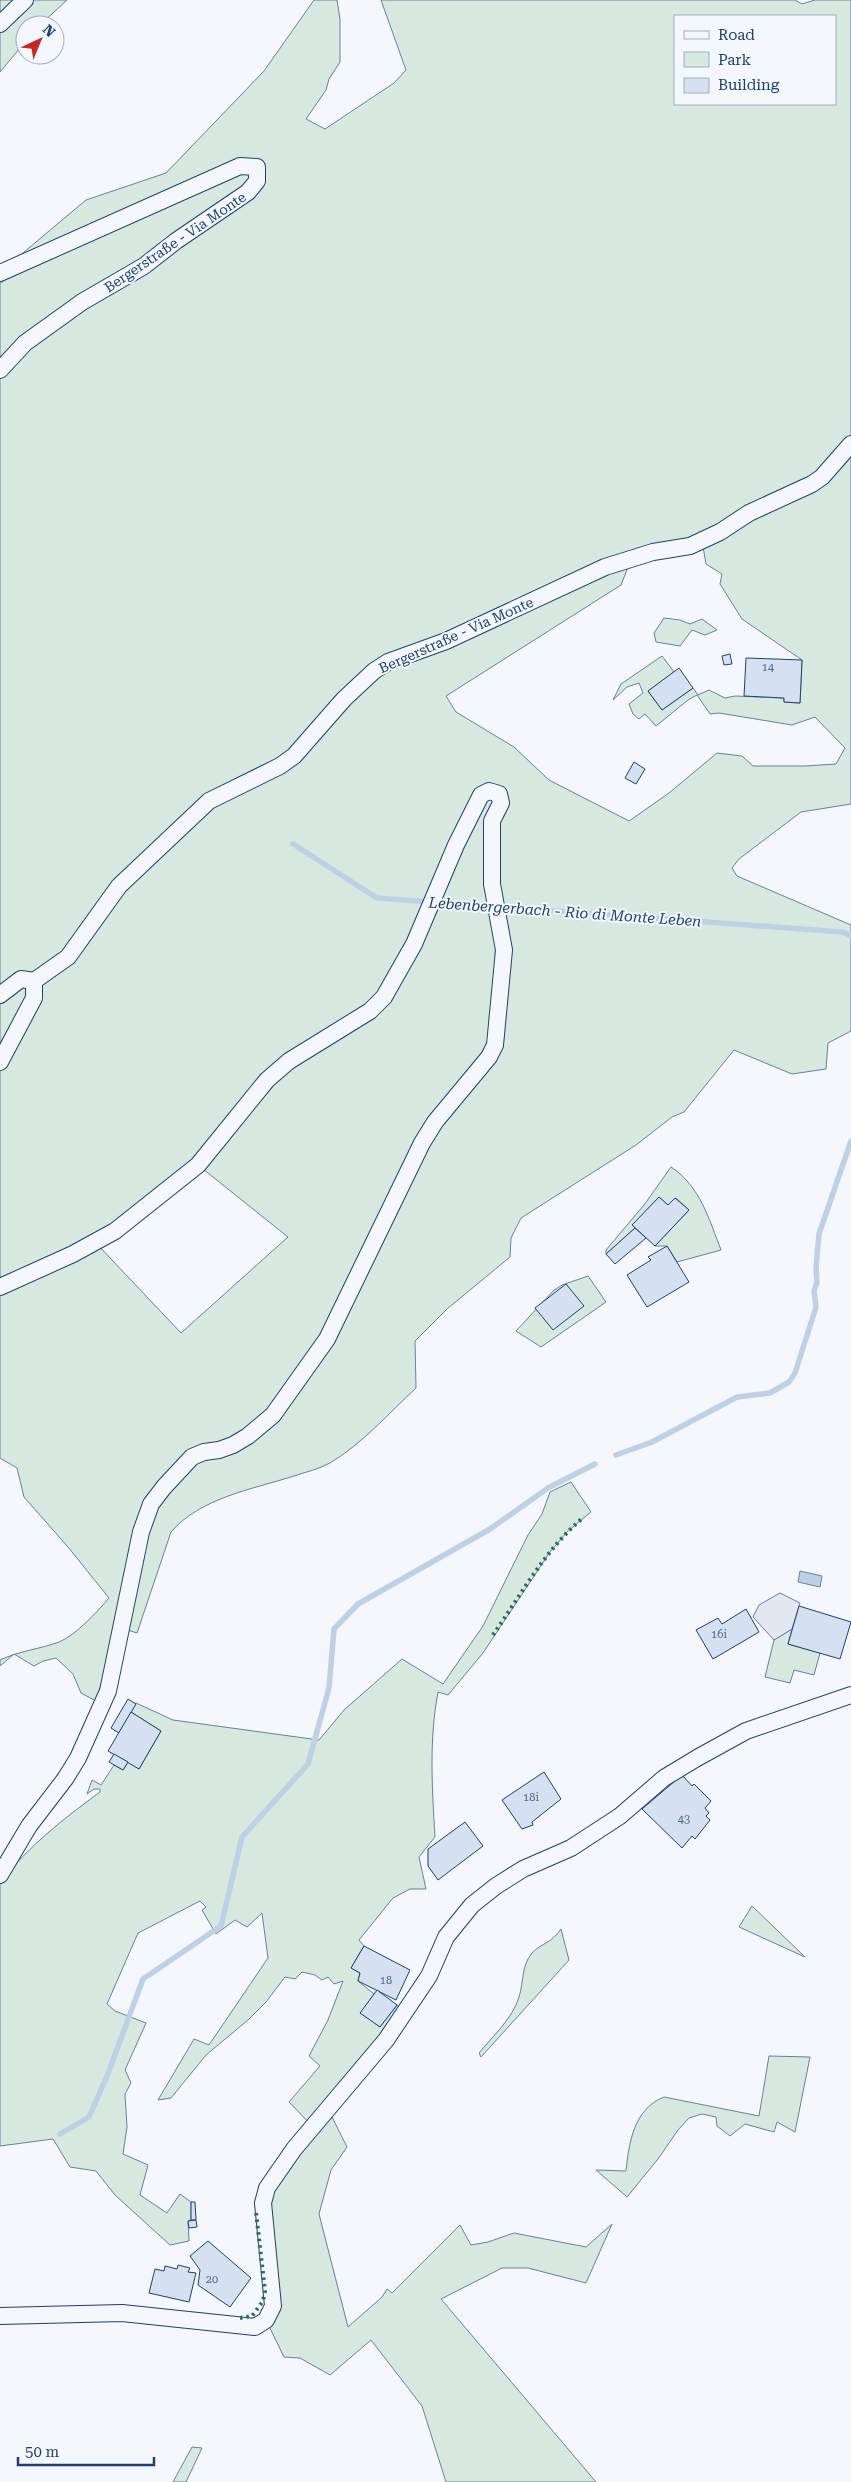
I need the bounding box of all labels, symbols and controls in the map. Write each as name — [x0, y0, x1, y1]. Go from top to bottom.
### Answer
north arrow — [15, 15, 65, 65]
legend — [674, 15, 836, 105]
text: N — [40, 21, 59, 40]
text: Road — [718, 26, 755, 44]
text: Park — [718, 51, 752, 69]
text: Building — [718, 76, 780, 94]
street label: Bergerstraße - Via Monte — [101, 188, 249, 295]
street label: Bergerstraße - Via Monte — [376, 594, 536, 676]
house number: 14 — [762, 661, 775, 674]
water label: Lebenbergerbach - Rio di Monte Leben — [427, 893, 702, 931]
house number: 16i — [711, 1628, 727, 1641]
house number: 18i — [523, 1791, 539, 1804]
house number: 43 — [678, 1813, 690, 1826]
house number: 18 — [380, 1974, 392, 1987]
house number: 20 — [206, 2273, 218, 2286]
scale bar — [18, 2434, 154, 2466]
text: 50 m — [25, 2443, 60, 2461]

